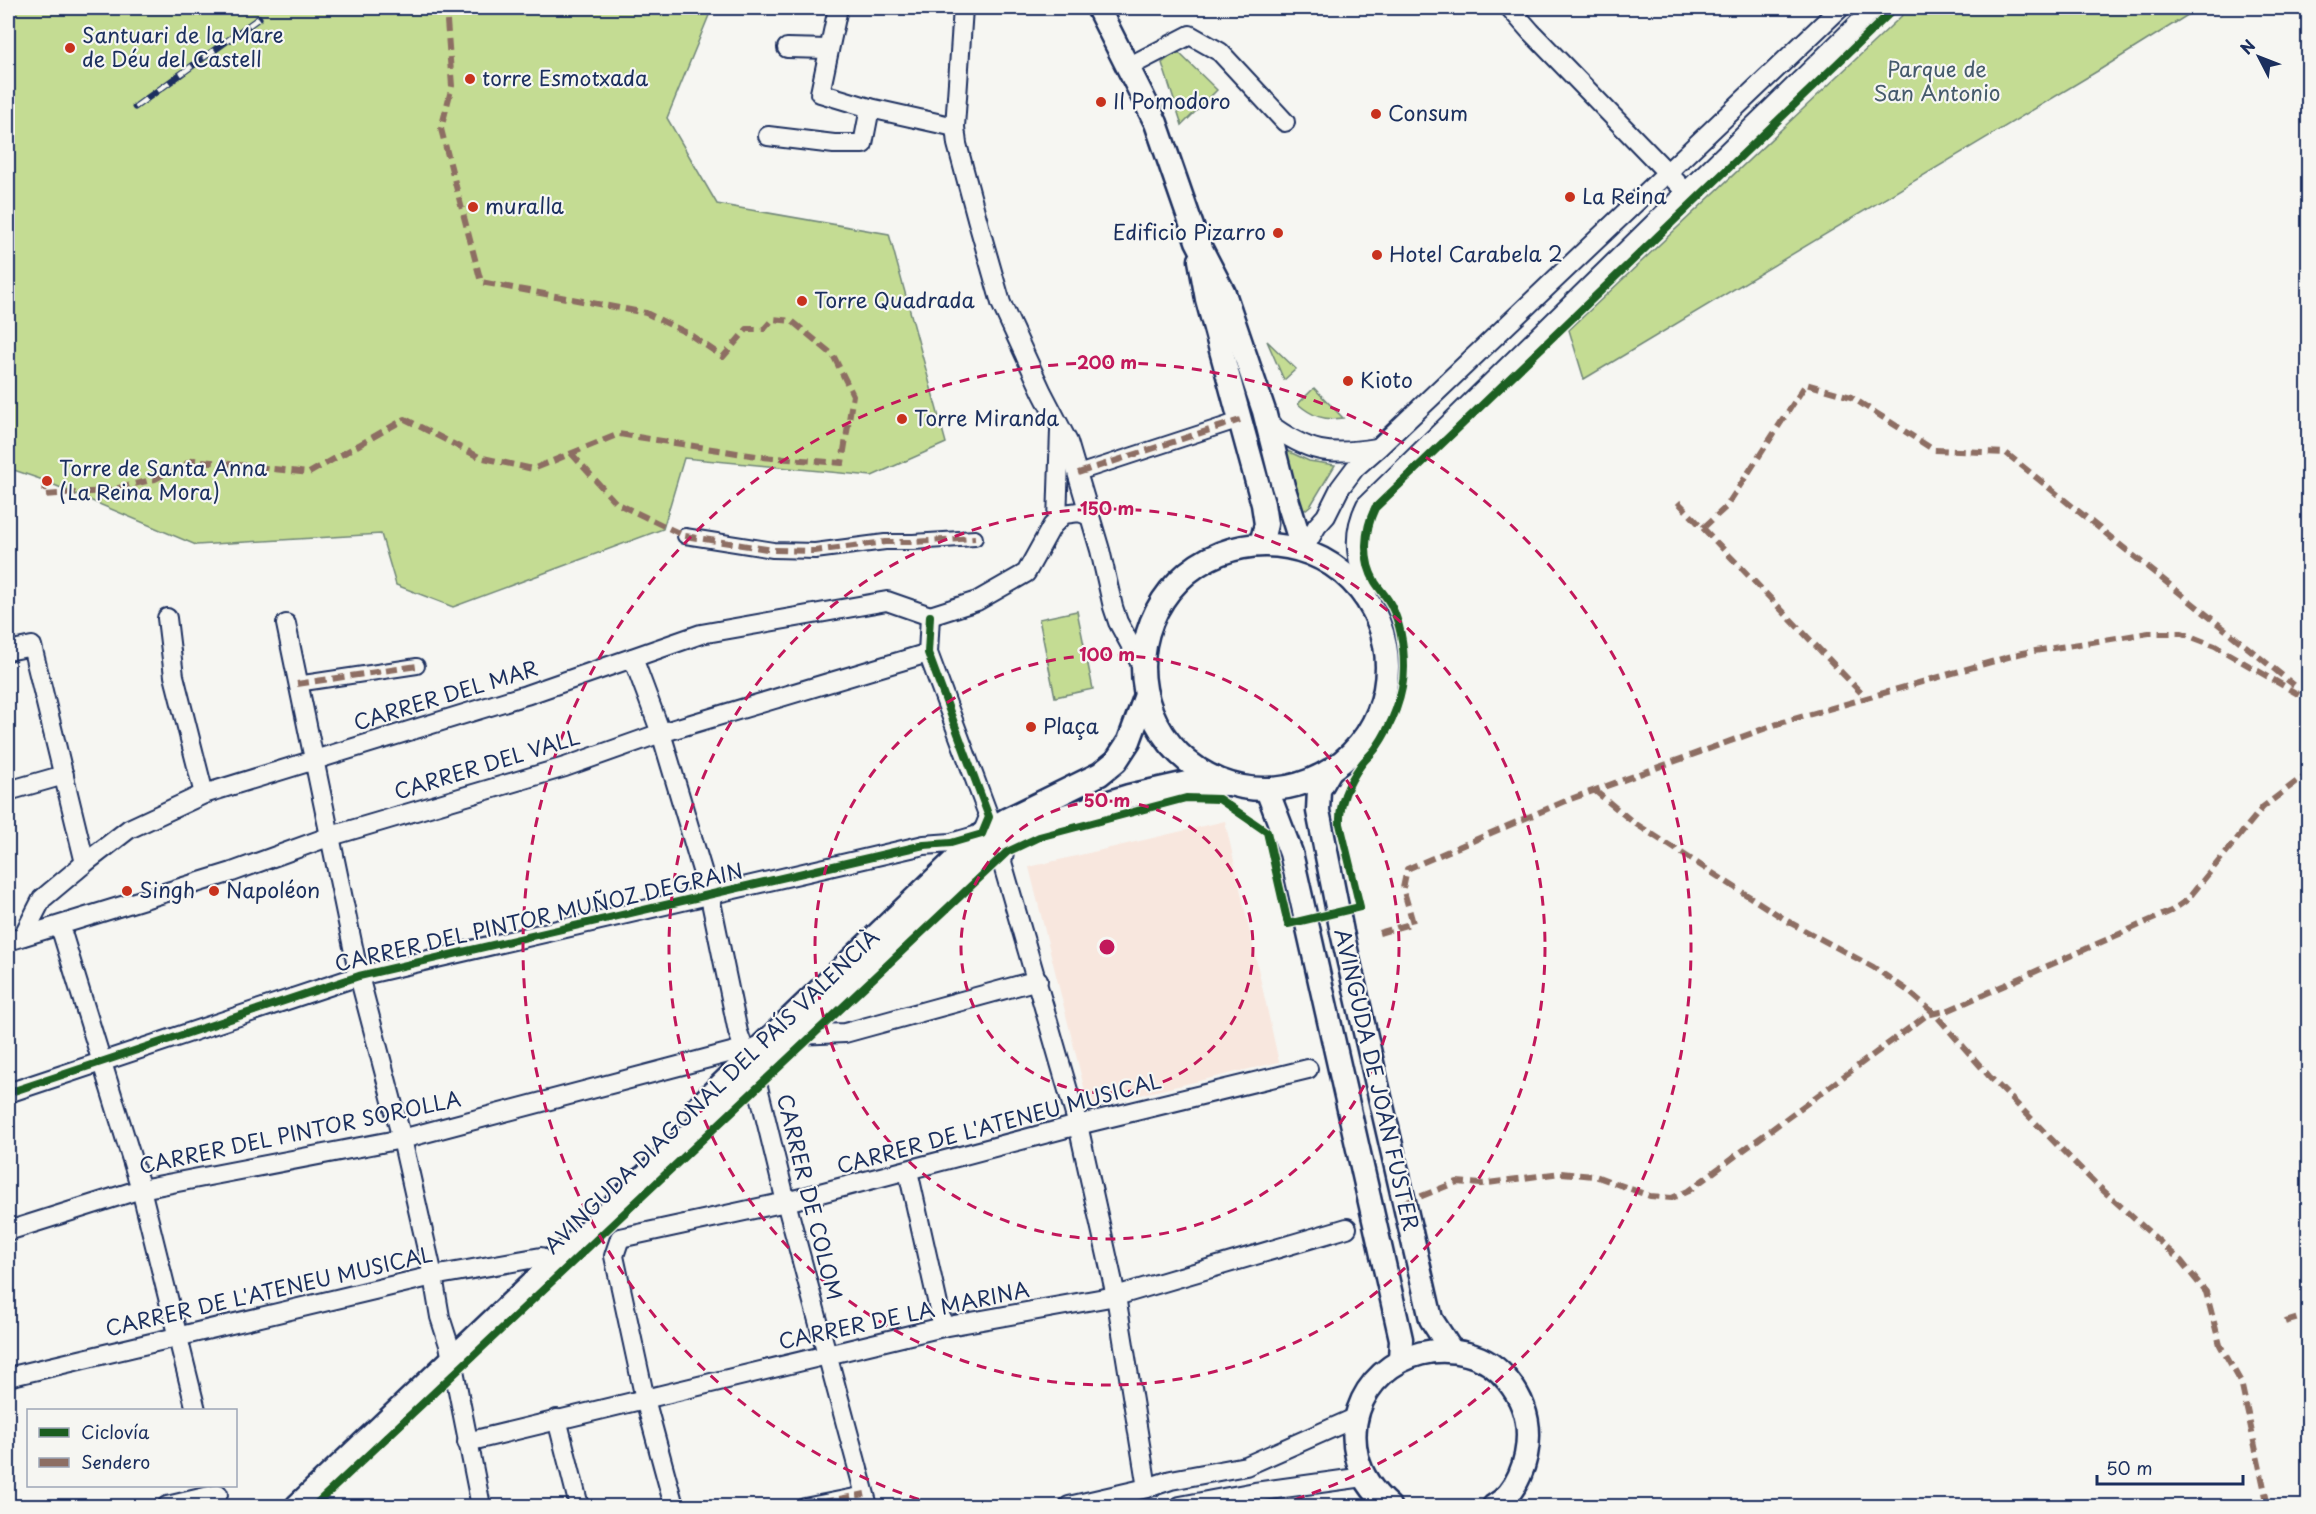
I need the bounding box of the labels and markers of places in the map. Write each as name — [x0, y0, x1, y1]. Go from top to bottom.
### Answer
place label: Santuari de la Mare de Déu del Castell — [82, 18, 284, 74]
marker: Santuari de la Mare de Déu del Castell — [63, 41, 77, 55]
place label: torre Esmotxada — [482, 61, 649, 93]
marker: torre Esmotxada — [463, 72, 477, 86]
place label: Il Pomodoro — [1113, 84, 1231, 116]
marker: Il Pomodoro — [1094, 95, 1108, 109]
place label: Consum — [1388, 96, 1468, 128]
marker: Consum — [1369, 107, 1383, 121]
place label: La Reina — [1582, 179, 1667, 211]
place label: muralla — [485, 189, 564, 221]
marker: La Reina — [1563, 190, 1577, 204]
marker: muralla — [466, 200, 480, 214]
place label: Edificio Pizarro — [1113, 215, 1266, 247]
marker: Edificio Pizarro — [1271, 226, 1285, 240]
place label: Hotel Carabela 2 — [1389, 237, 1563, 269]
marker: Hotel Carabela 2 — [1370, 248, 1384, 262]
place label: Torre Quadrada — [814, 283, 976, 315]
marker: Torre Quadrada — [795, 294, 809, 308]
place label: Kioto — [1360, 363, 1413, 395]
marker: Kioto — [1341, 374, 1355, 388]
place label: Torre Miranda — [914, 401, 1059, 433]
marker: Torre Miranda — [895, 412, 909, 426]
place label: Torre de Santa Anna (La Reina Mora) — [59, 451, 267, 507]
marker: Torre de Santa Anna (La Reina Mora) — [40, 474, 54, 488]
place label: Plaça — [1043, 709, 1099, 741]
marker: Plaça — [1024, 720, 1038, 734]
place label: Singh — [139, 873, 195, 905]
place label: Napoléon — [226, 873, 320, 905]
marker: Singh — [120, 884, 134, 898]
marker: Napoléon — [207, 884, 221, 898]
centre of rings — [1097, 937, 1117, 957]

